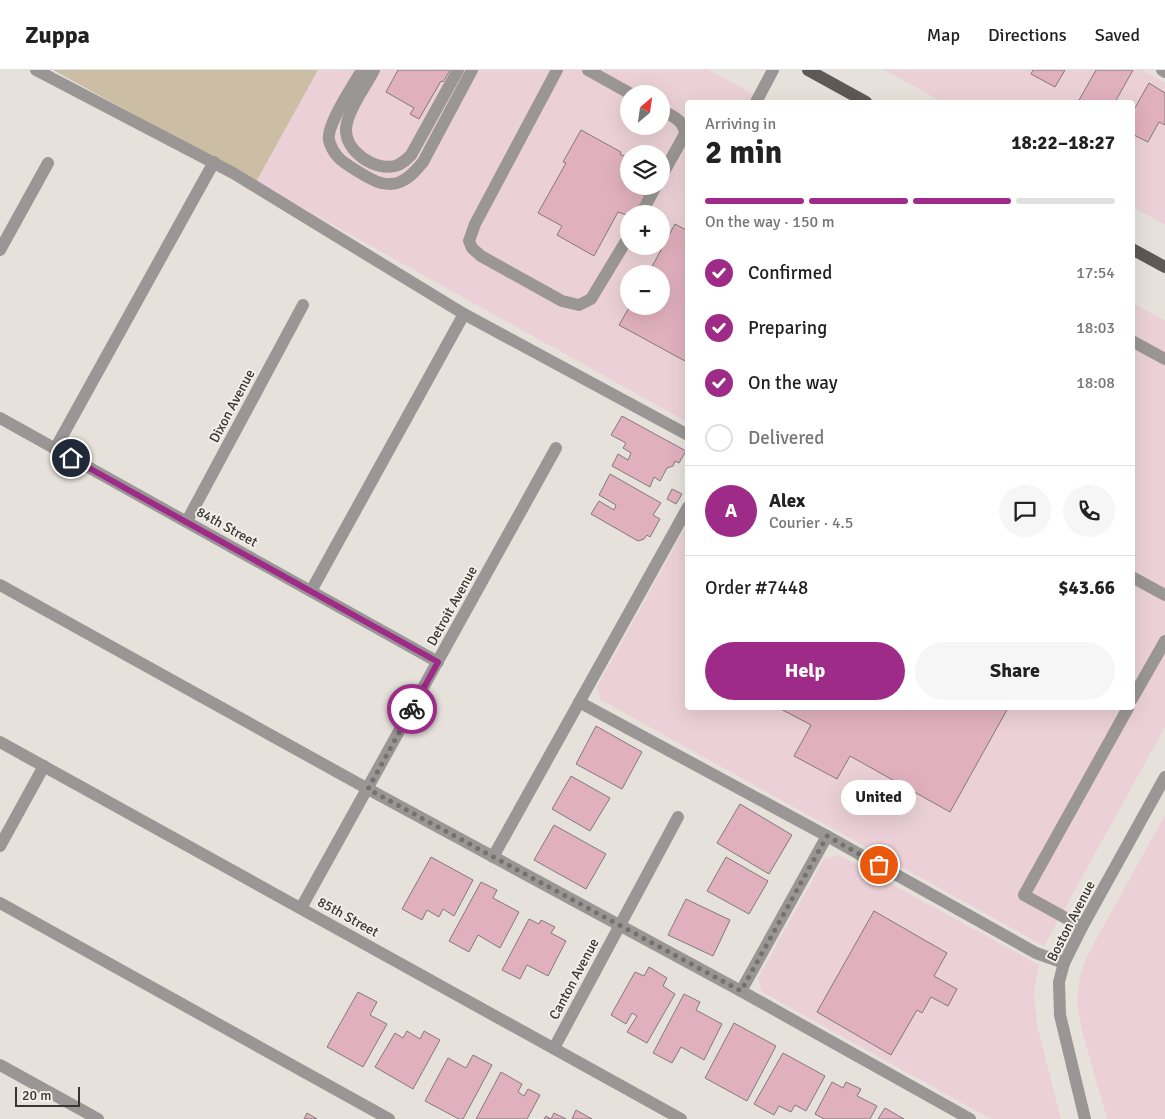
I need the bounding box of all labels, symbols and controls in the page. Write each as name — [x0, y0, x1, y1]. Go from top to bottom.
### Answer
text: Zuppa — [25, 20, 90, 50]
text: Map — [927, 24, 960, 46]
text: Directions — [988, 24, 1067, 46]
text: Saved — [1095, 24, 1140, 46]
north arrow — [620, 85, 670, 135]
map controls — [620, 85, 670, 315]
text: Arriving in — [705, 114, 776, 134]
text: 18:22–18:27 — [1011, 131, 1115, 155]
text: 2 min — [705, 133, 782, 172]
button: layers — [620, 145, 670, 195]
button: + — [620, 205, 670, 255]
text: On the way · 150 m — [705, 212, 835, 232]
icon: check — [705, 259, 733, 287]
text: Confirmed — [748, 261, 832, 285]
text: 17:54 — [1076, 263, 1115, 283]
button: − — [620, 265, 670, 315]
icon: check — [705, 314, 733, 342]
text: Preparing — [748, 316, 827, 340]
text: 18:03 — [1076, 318, 1115, 338]
street label: Dixon Avenue — [206, 366, 258, 446]
icon: check — [705, 369, 733, 397]
text: On the way — [748, 371, 838, 395]
text: 18:08 — [1076, 373, 1115, 393]
text: Delivered — [748, 426, 824, 450]
pin — [50, 437, 92, 479]
icon: home — [57, 444, 85, 472]
button: chat — [999, 485, 1051, 537]
button: phone — [1063, 485, 1115, 537]
text: Alex — [769, 489, 805, 513]
text: A — [725, 499, 737, 523]
street label: 84th Street — [193, 503, 261, 551]
text: Courier · 4.5 — [769, 513, 853, 533]
street label: Detroit Avenue — [423, 563, 481, 649]
text: Order #7448 — [705, 576, 808, 600]
text: $43.66 — [1058, 576, 1115, 600]
button: Help — [705, 642, 905, 700]
button: Share — [915, 642, 1115, 700]
courier — [387, 684, 437, 734]
icon: bike — [398, 695, 426, 723]
callout: United — [842, 780, 916, 815]
text: United — [855, 787, 902, 807]
pin — [858, 844, 900, 886]
icon: bag — [865, 851, 893, 879]
street label: Boston Avenue — [1043, 878, 1099, 964]
street label: 85th Street — [314, 893, 382, 941]
street label: Canton Avenue — [545, 935, 603, 1023]
scale bar — [15, 1084, 80, 1107]
text: 20 m — [22, 1087, 51, 1104]

